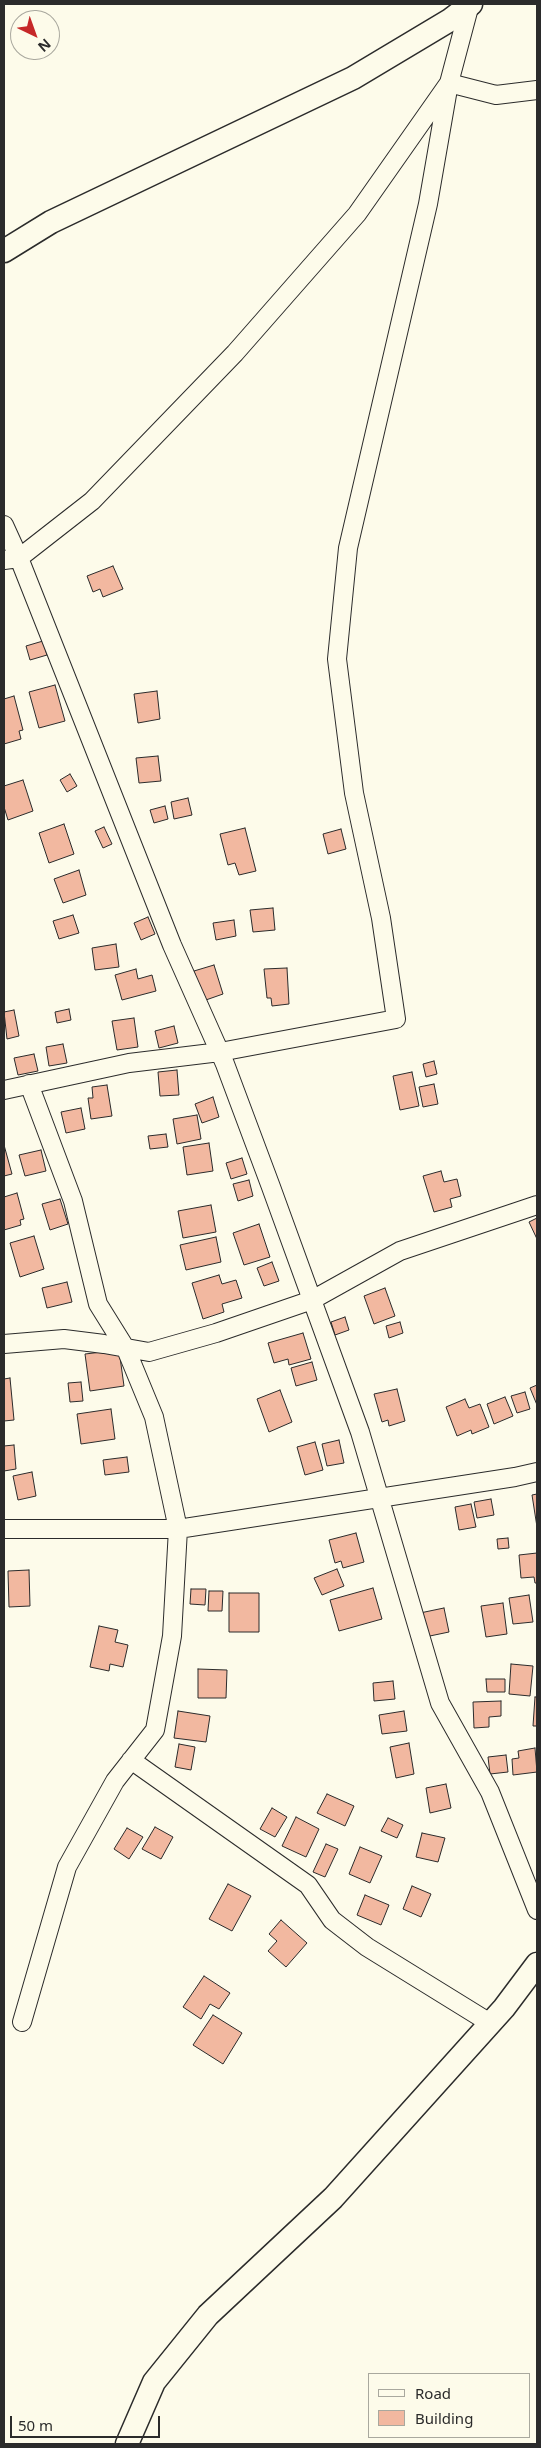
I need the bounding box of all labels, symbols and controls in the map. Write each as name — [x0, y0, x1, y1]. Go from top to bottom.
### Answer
north arrow — [10, 10, 60, 60]
text: N — [34, 35, 55, 57]
legend — [368, 2373, 531, 2438]
text: Road — [415, 2383, 451, 2403]
scale bar — [12, 2406, 162, 2438]
text: Building — [415, 2408, 473, 2428]
text: 50 m — [18, 2415, 53, 2435]

